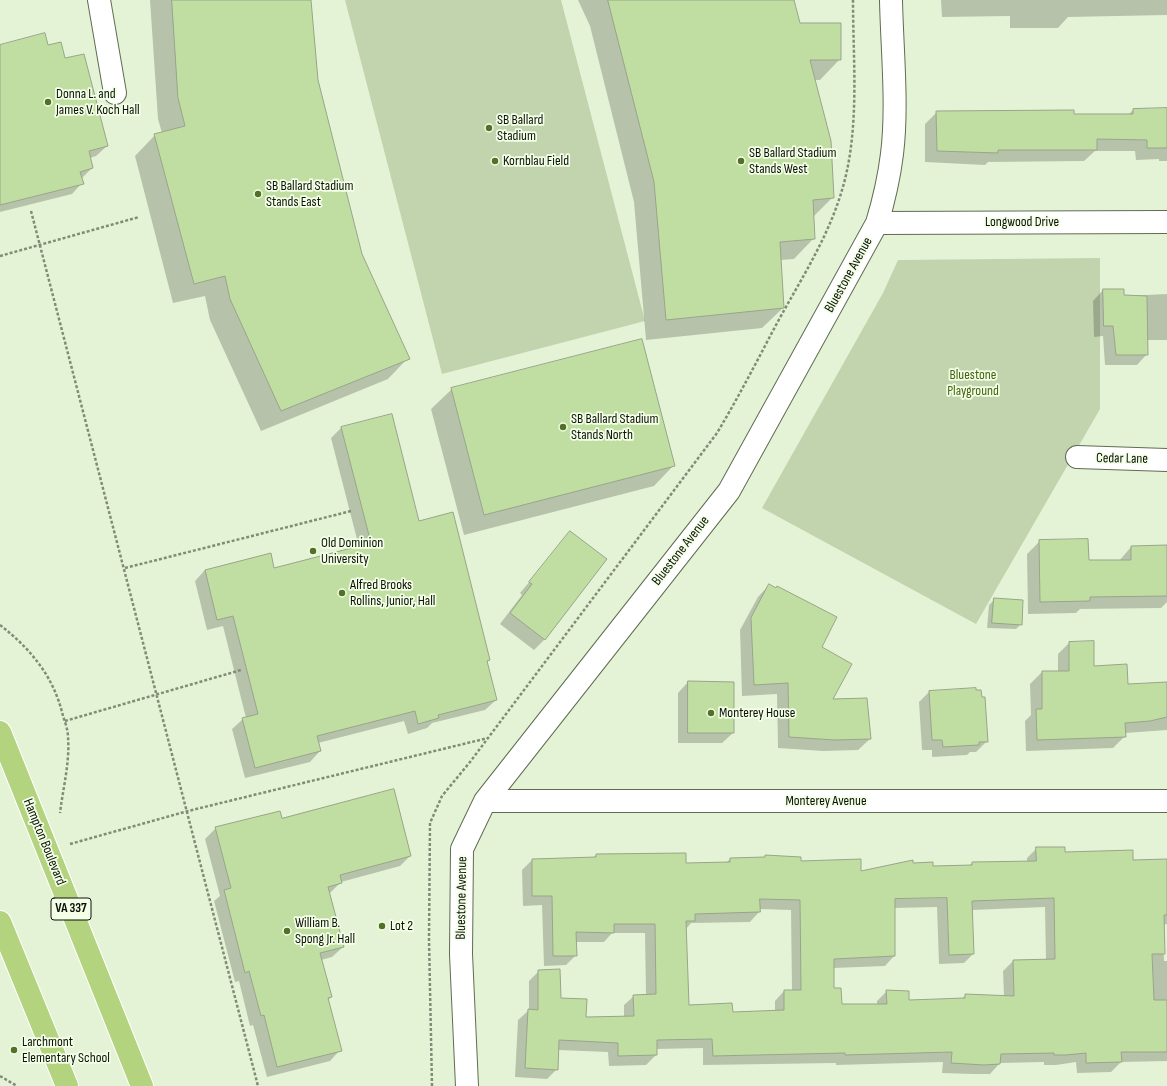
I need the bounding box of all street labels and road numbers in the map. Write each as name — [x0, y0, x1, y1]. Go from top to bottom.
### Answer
street label: Longwood Drive — [985, 214, 1059, 230]
street label: Bluestone Avenue — [821, 234, 877, 316]
street label: Cedar Lane — [1096, 450, 1148, 468]
street label: Bluestone Avenue — [649, 513, 713, 589]
street label: Monterey Avenue — [785, 793, 867, 809]
street label: Hampton Boulevard — [19, 796, 69, 888]
street label: Bluestone Avenue — [453, 856, 471, 940]
road number: VA 337 — [51, 898, 91, 920]

